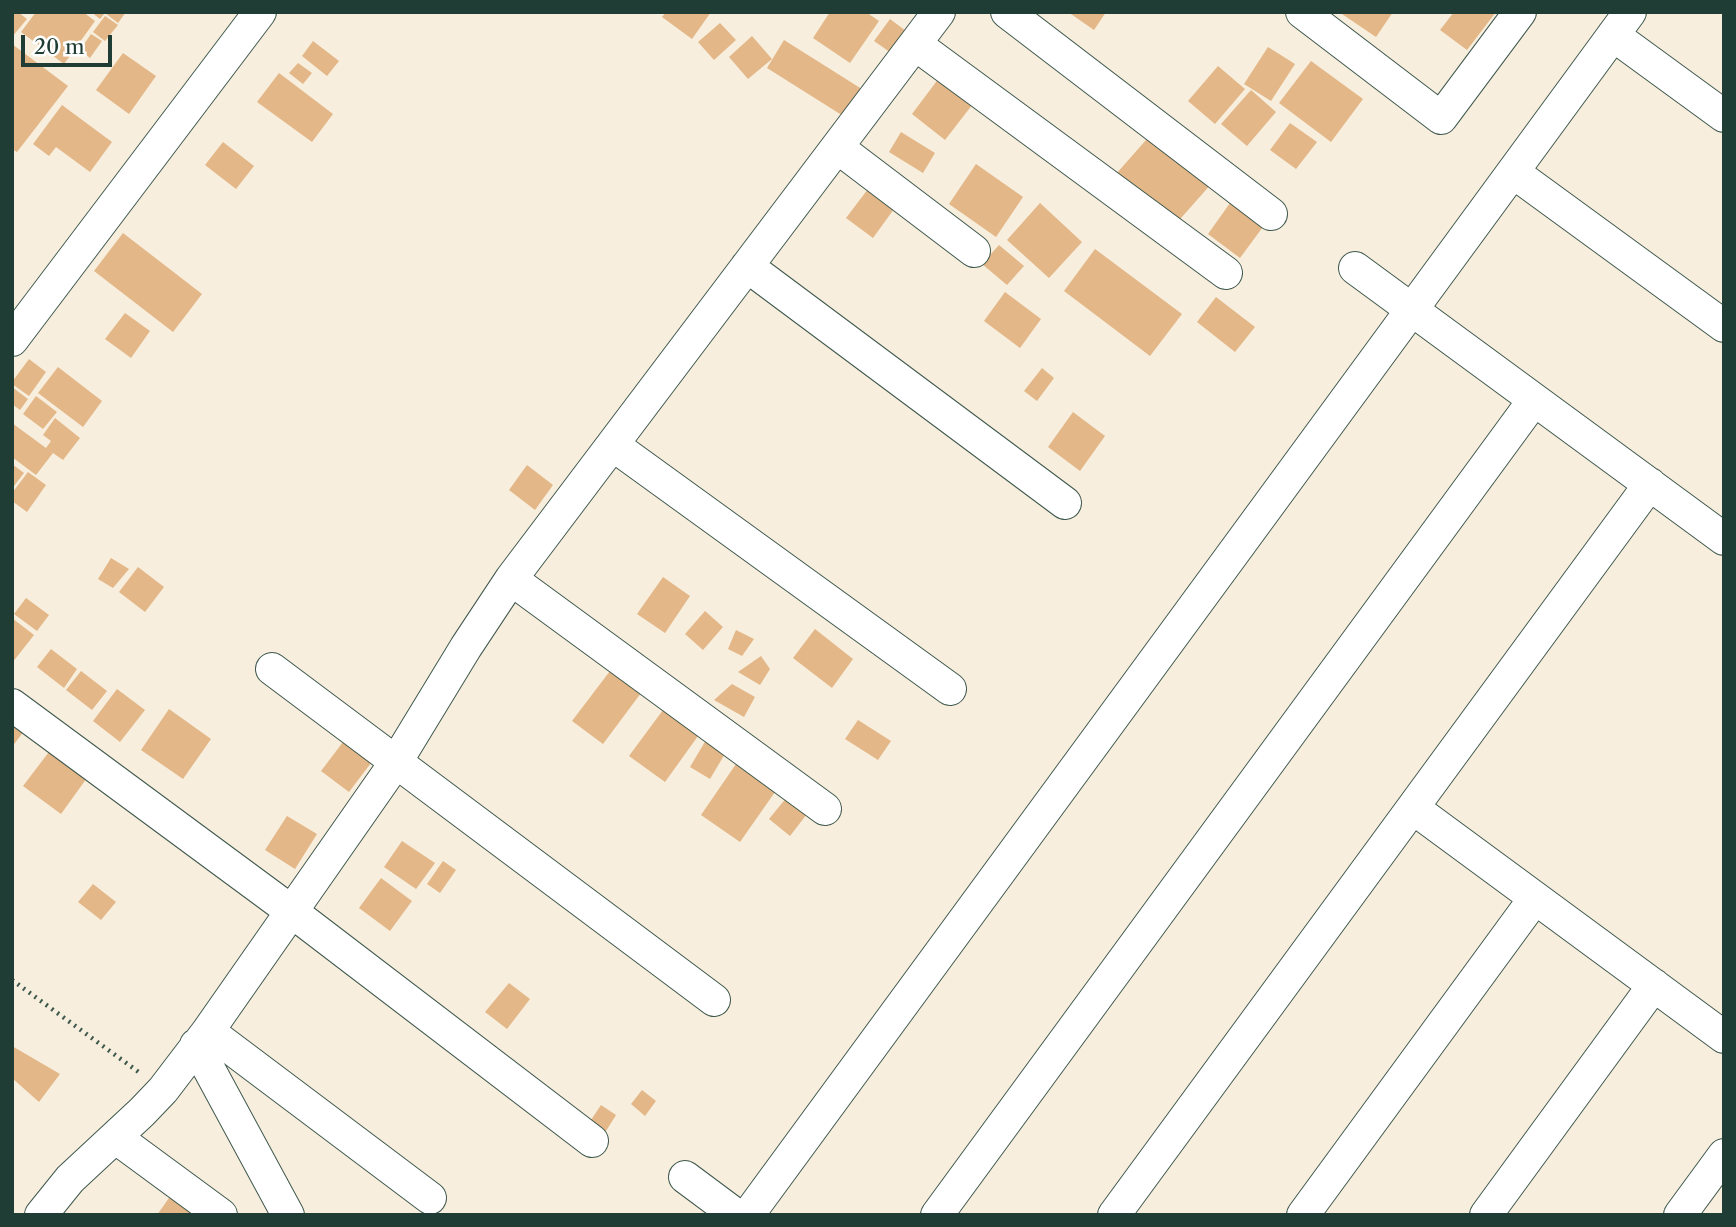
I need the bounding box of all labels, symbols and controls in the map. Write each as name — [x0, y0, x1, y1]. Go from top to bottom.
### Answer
scale bar — [24, 21, 116, 65]
text: 20 m — [34, 34, 85, 59]

